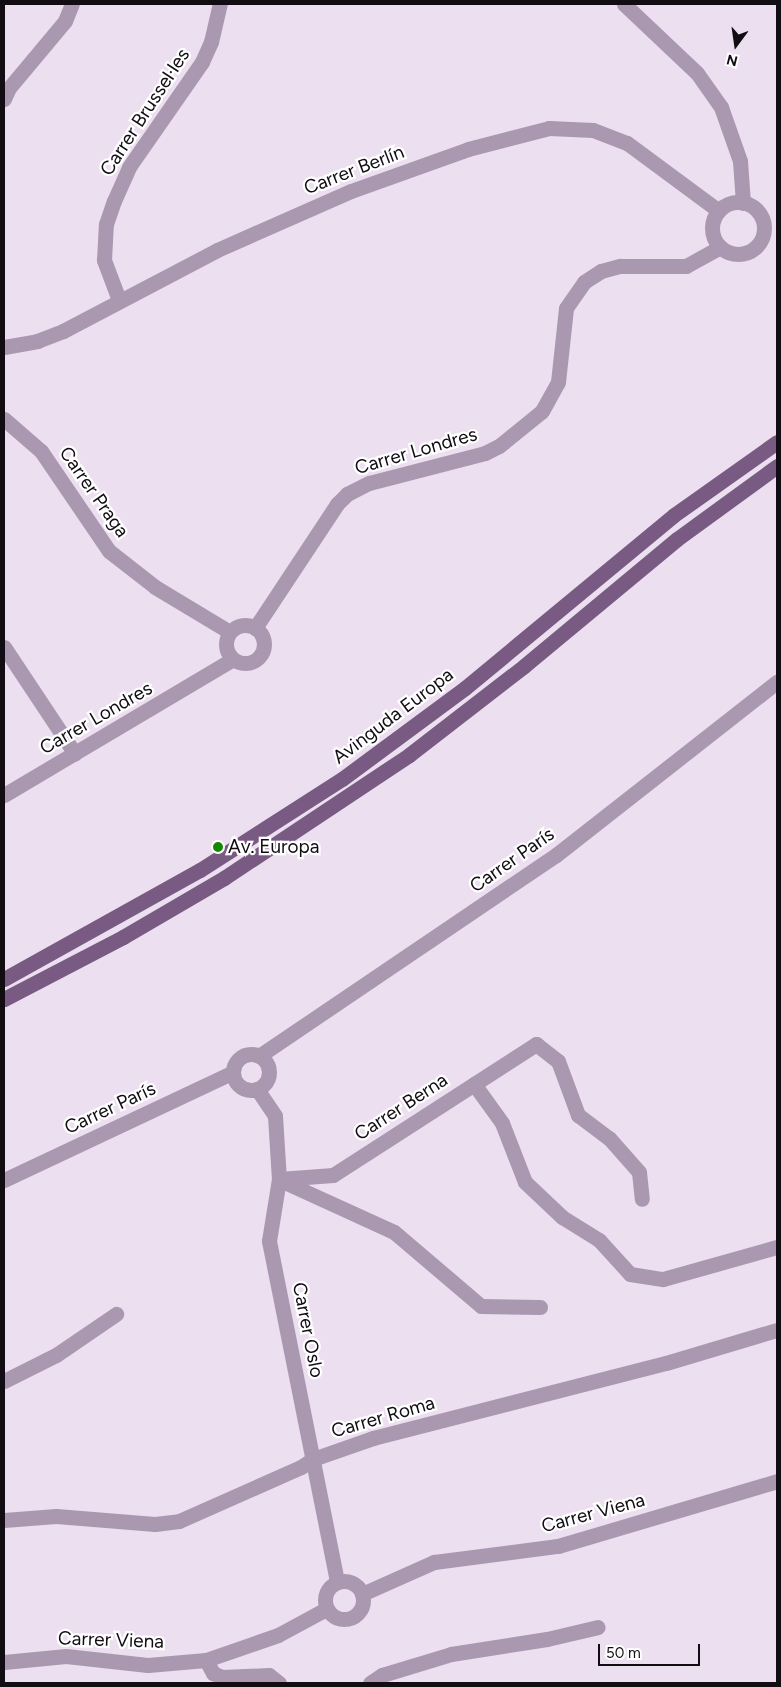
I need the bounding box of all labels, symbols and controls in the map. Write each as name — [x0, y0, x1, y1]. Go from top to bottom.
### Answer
north arrow — [711, 20, 761, 70]
street label: Carrer Brussel·les — [95, 44, 195, 180]
text: N — [725, 50, 740, 70]
street label: Carrer Berlín — [301, 140, 407, 200]
street label: Carrer Londres — [352, 423, 480, 479]
street label: Carrer Praga — [54, 442, 134, 542]
street label: Avinguda Europa — [328, 663, 458, 769]
street label: Carrer Londres — [36, 677, 156, 759]
street label: Carrer París — [465, 823, 559, 897]
place label: Av. Europa — [228, 836, 319, 858]
marker: Av. Europa — [212, 841, 224, 853]
street label: Carrer Berna — [350, 1068, 452, 1146]
street label: Carrer París — [61, 1077, 159, 1139]
street label: Carrer Oslo — [288, 1280, 328, 1380]
street label: Carrer Roma — [329, 1391, 437, 1443]
street label: Carrer Viena — [539, 1488, 647, 1538]
street label: Carrer Viena — [58, 1627, 164, 1653]
scale bar — [601, 1634, 704, 1666]
text: 50 m — [606, 1644, 641, 1662]

